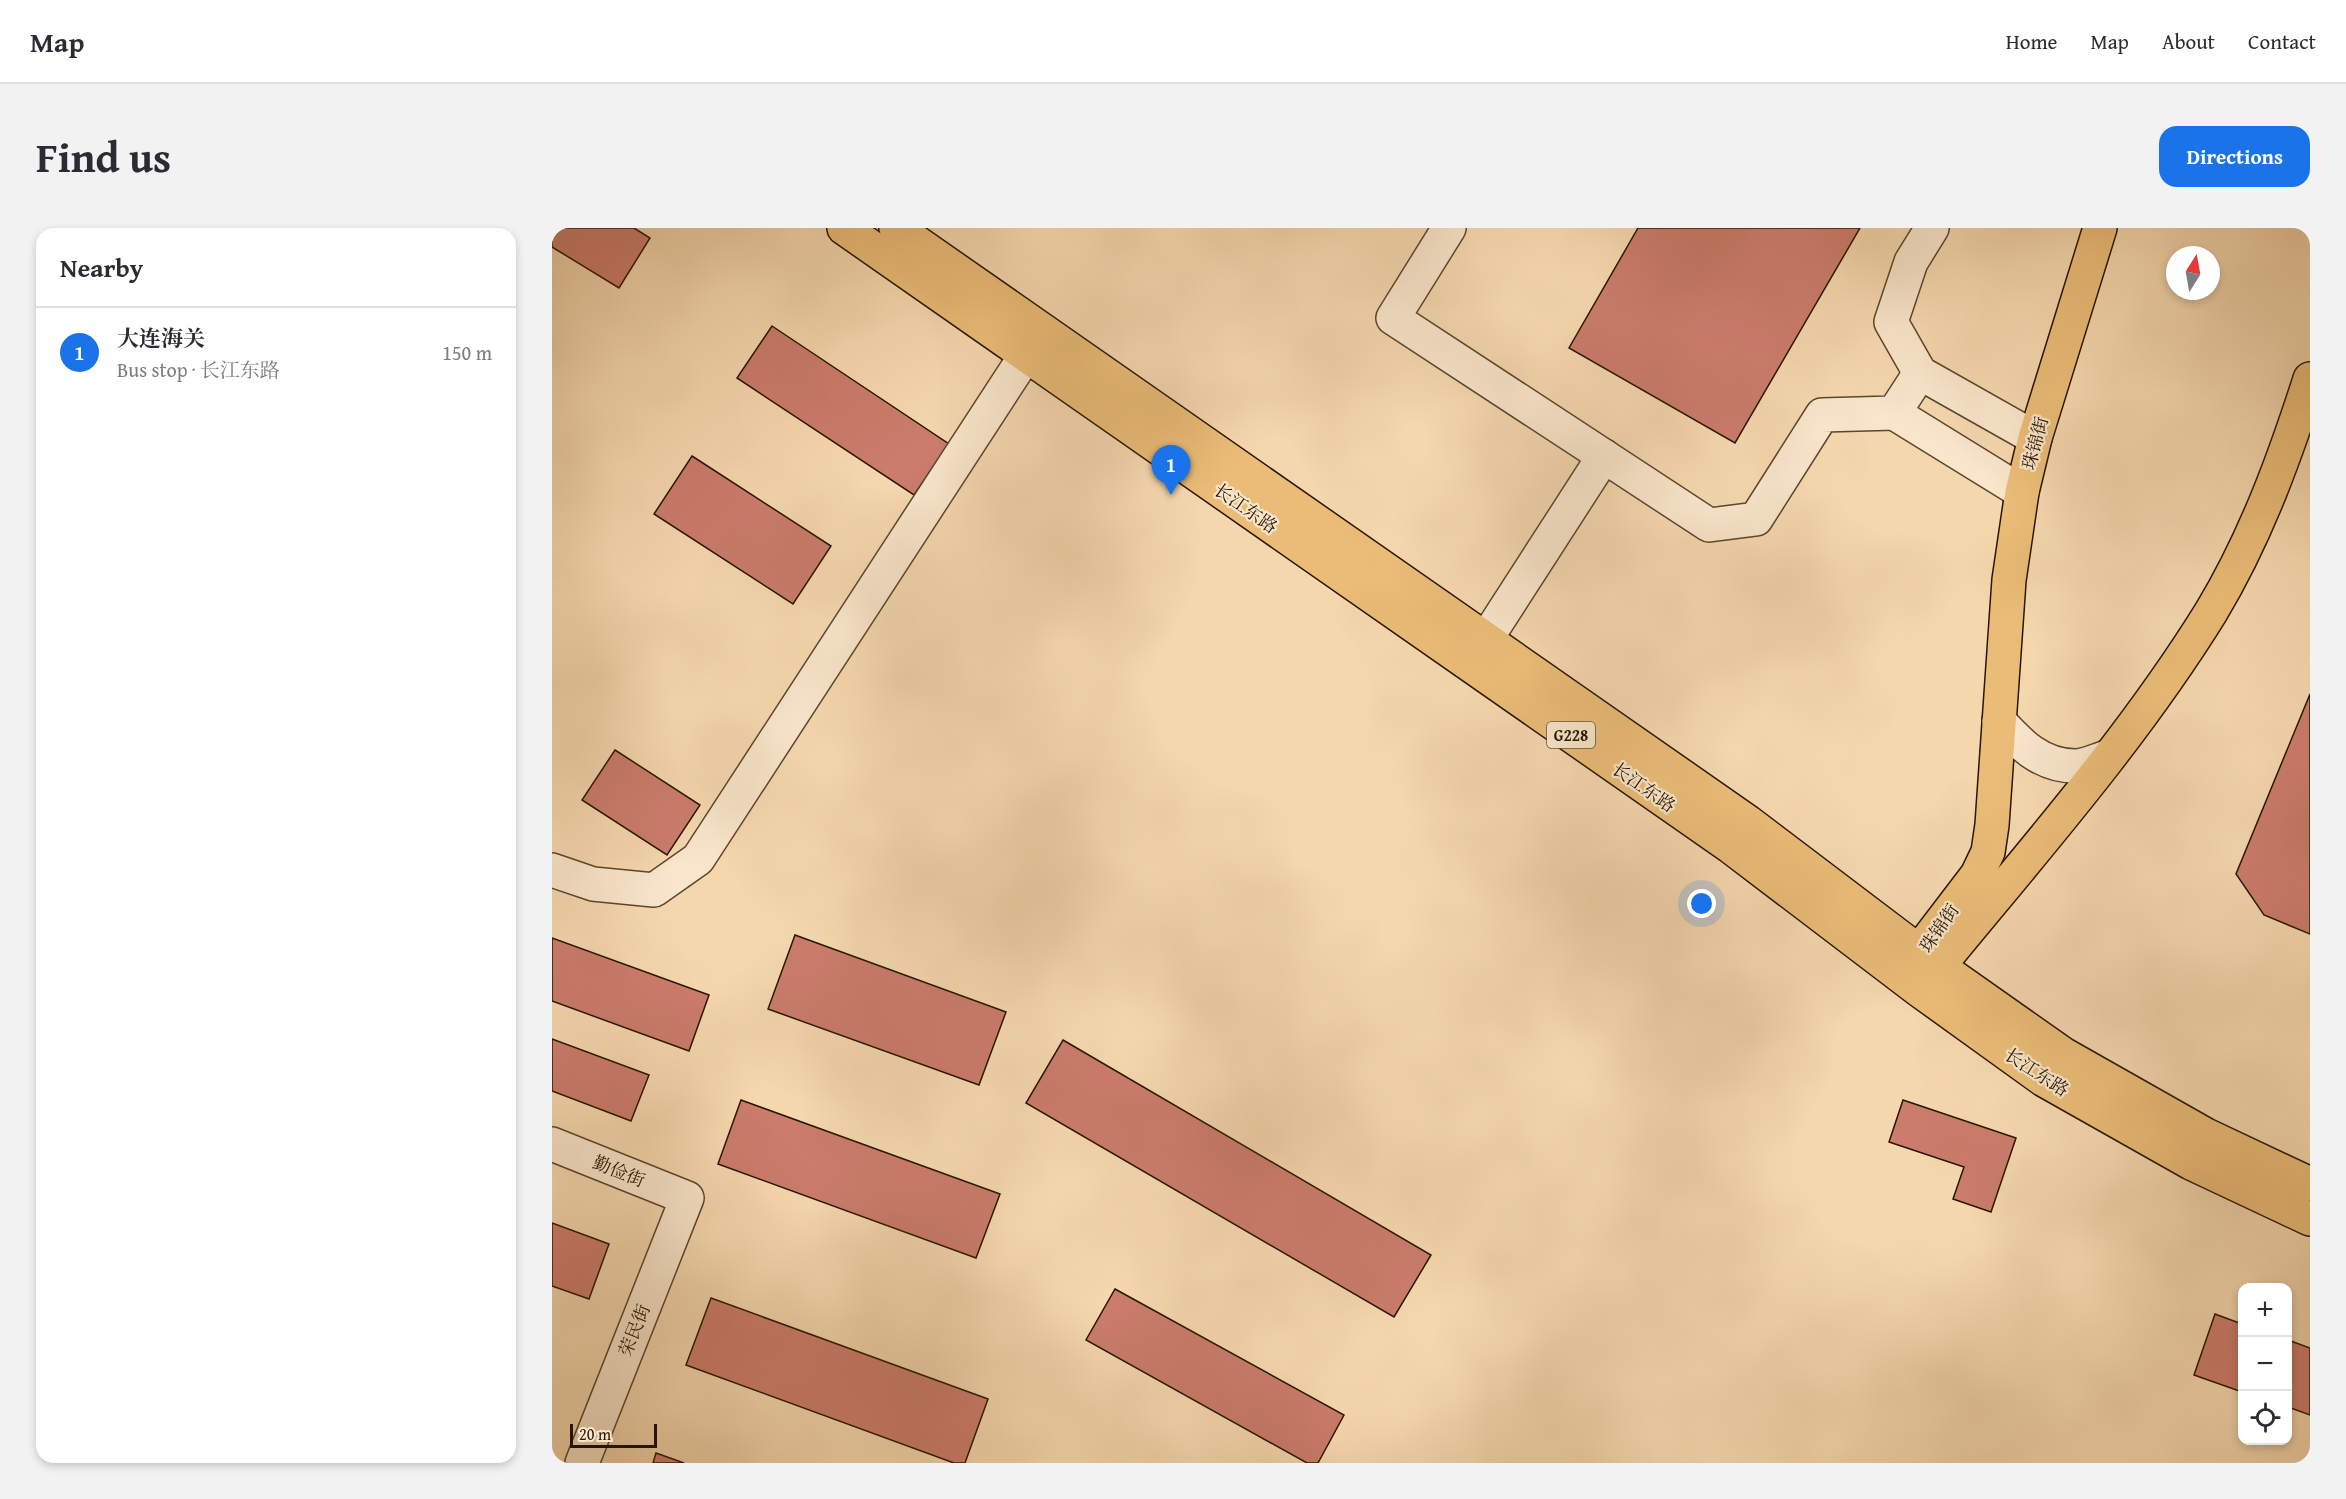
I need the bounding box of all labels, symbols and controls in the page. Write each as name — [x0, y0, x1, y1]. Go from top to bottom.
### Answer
text: Map — [30, 21, 84, 62]
text: Home — [2006, 26, 2057, 57]
text: Map — [2090, 26, 2129, 57]
text: About — [2162, 26, 2215, 57]
text: Contact — [2248, 26, 2316, 57]
text: Find us — [36, 126, 171, 187]
button: Directions — [2159, 126, 2310, 187]
north arrow — [2166, 246, 2220, 300]
text: Nearby — [60, 248, 143, 287]
text: 大连海关 — [117, 322, 205, 354]
text: 1 — [74, 338, 85, 367]
text: 150 m — [442, 338, 492, 367]
text: Bus stop · 长江东路 — [117, 355, 280, 384]
street label: 珠锦街 — [2015, 413, 2055, 473]
pin: 1 — [1152, 446, 1190, 495]
street label: 长江东路 — [1209, 476, 1283, 540]
road number: G228 — [1547, 722, 1595, 748]
street label: 长江东路 — [1607, 755, 1681, 819]
your location — [1687, 889, 1716, 918]
street label: 珠锦街 — [1913, 898, 1965, 958]
street label: 长江东路 — [1999, 1041, 2075, 1103]
street label: 勤俭街 — [589, 1148, 649, 1194]
map controls — [2238, 1283, 2292, 1445]
button: + — [2238, 1283, 2292, 1337]
street label: 荣民街 — [611, 1300, 657, 1360]
button: − — [2238, 1337, 2292, 1391]
button: locate — [2238, 1391, 2292, 1445]
scale bar — [570, 1421, 657, 1448]
text: 20 m — [579, 1422, 611, 1446]

